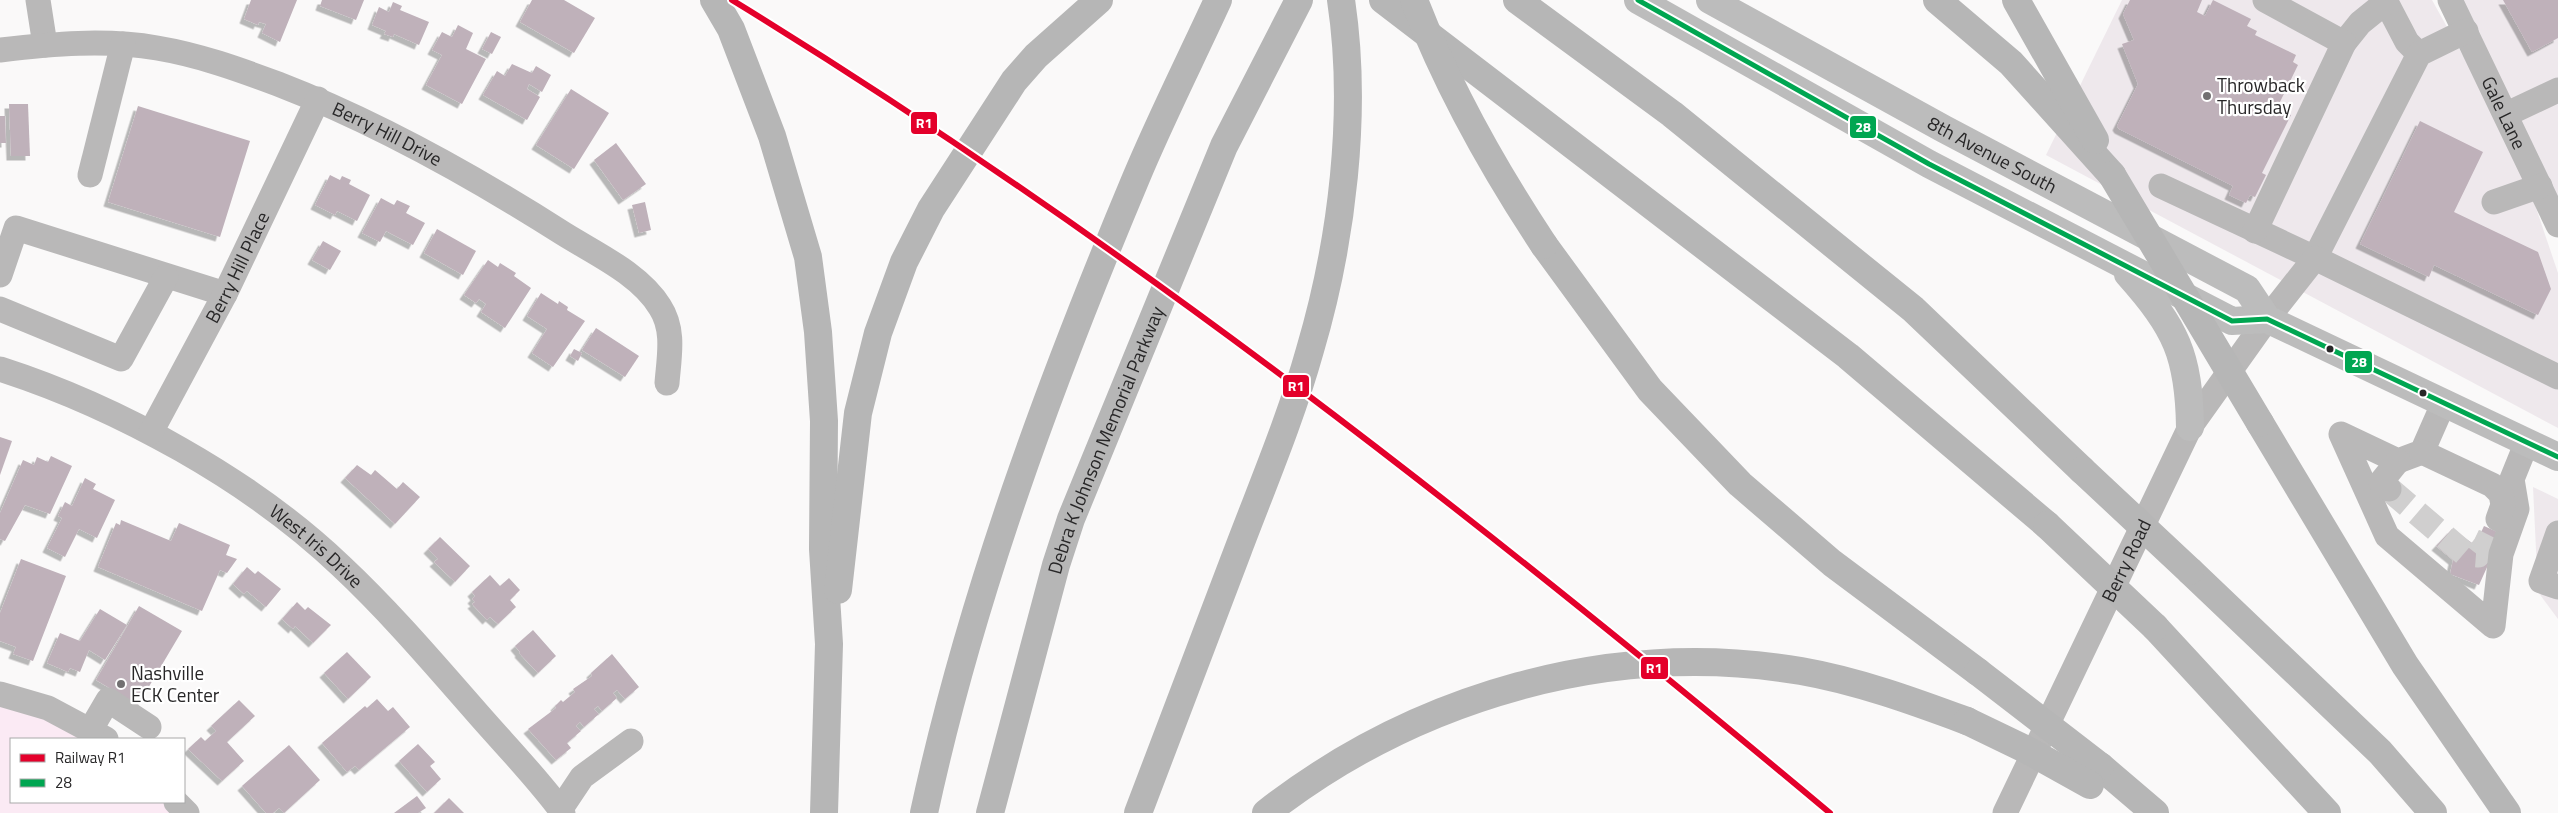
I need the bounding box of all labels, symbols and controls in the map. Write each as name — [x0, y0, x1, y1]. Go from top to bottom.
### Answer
place label: Throwback Thursday — [2217, 70, 2305, 121]
street label: Gale Lane — [2475, 71, 2534, 154]
marker: Throwback Thursday — [2201, 90, 2213, 102]
street label: Berry Hill Drive — [328, 93, 448, 173]
street label: 8th Avenue South — [1923, 108, 2063, 200]
line badge: R1 — [910, 111, 938, 135]
text: R1 — [916, 112, 932, 133]
line badge: 28 — [1849, 115, 1877, 139]
text: 28 — [1855, 116, 1871, 137]
street label: Berry Hill Place — [197, 206, 276, 328]
street label: Debra K Johnson Memorial Parkway — [1039, 301, 1171, 577]
unlabelled marker — [2325, 344, 2335, 354]
line badge: 28 — [2344, 350, 2373, 374]
text: 28 — [2351, 351, 2367, 372]
line badge: R1 — [1282, 374, 1310, 398]
text: R1 — [1288, 375, 1304, 396]
unlabelled marker — [2418, 388, 2428, 398]
street label: West Iris Drive — [264, 497, 370, 594]
street label: Berry Road — [2093, 514, 2158, 607]
line badge: R1 — [1640, 656, 1669, 680]
text: R1 — [1646, 657, 1662, 678]
place label: Nashville ECK Center — [131, 658, 220, 709]
marker: Nashville ECK Center — [115, 678, 127, 690]
legend — [10, 738, 185, 803]
text: Railway R1 — [55, 746, 126, 769]
text: 28 — [55, 771, 72, 794]

